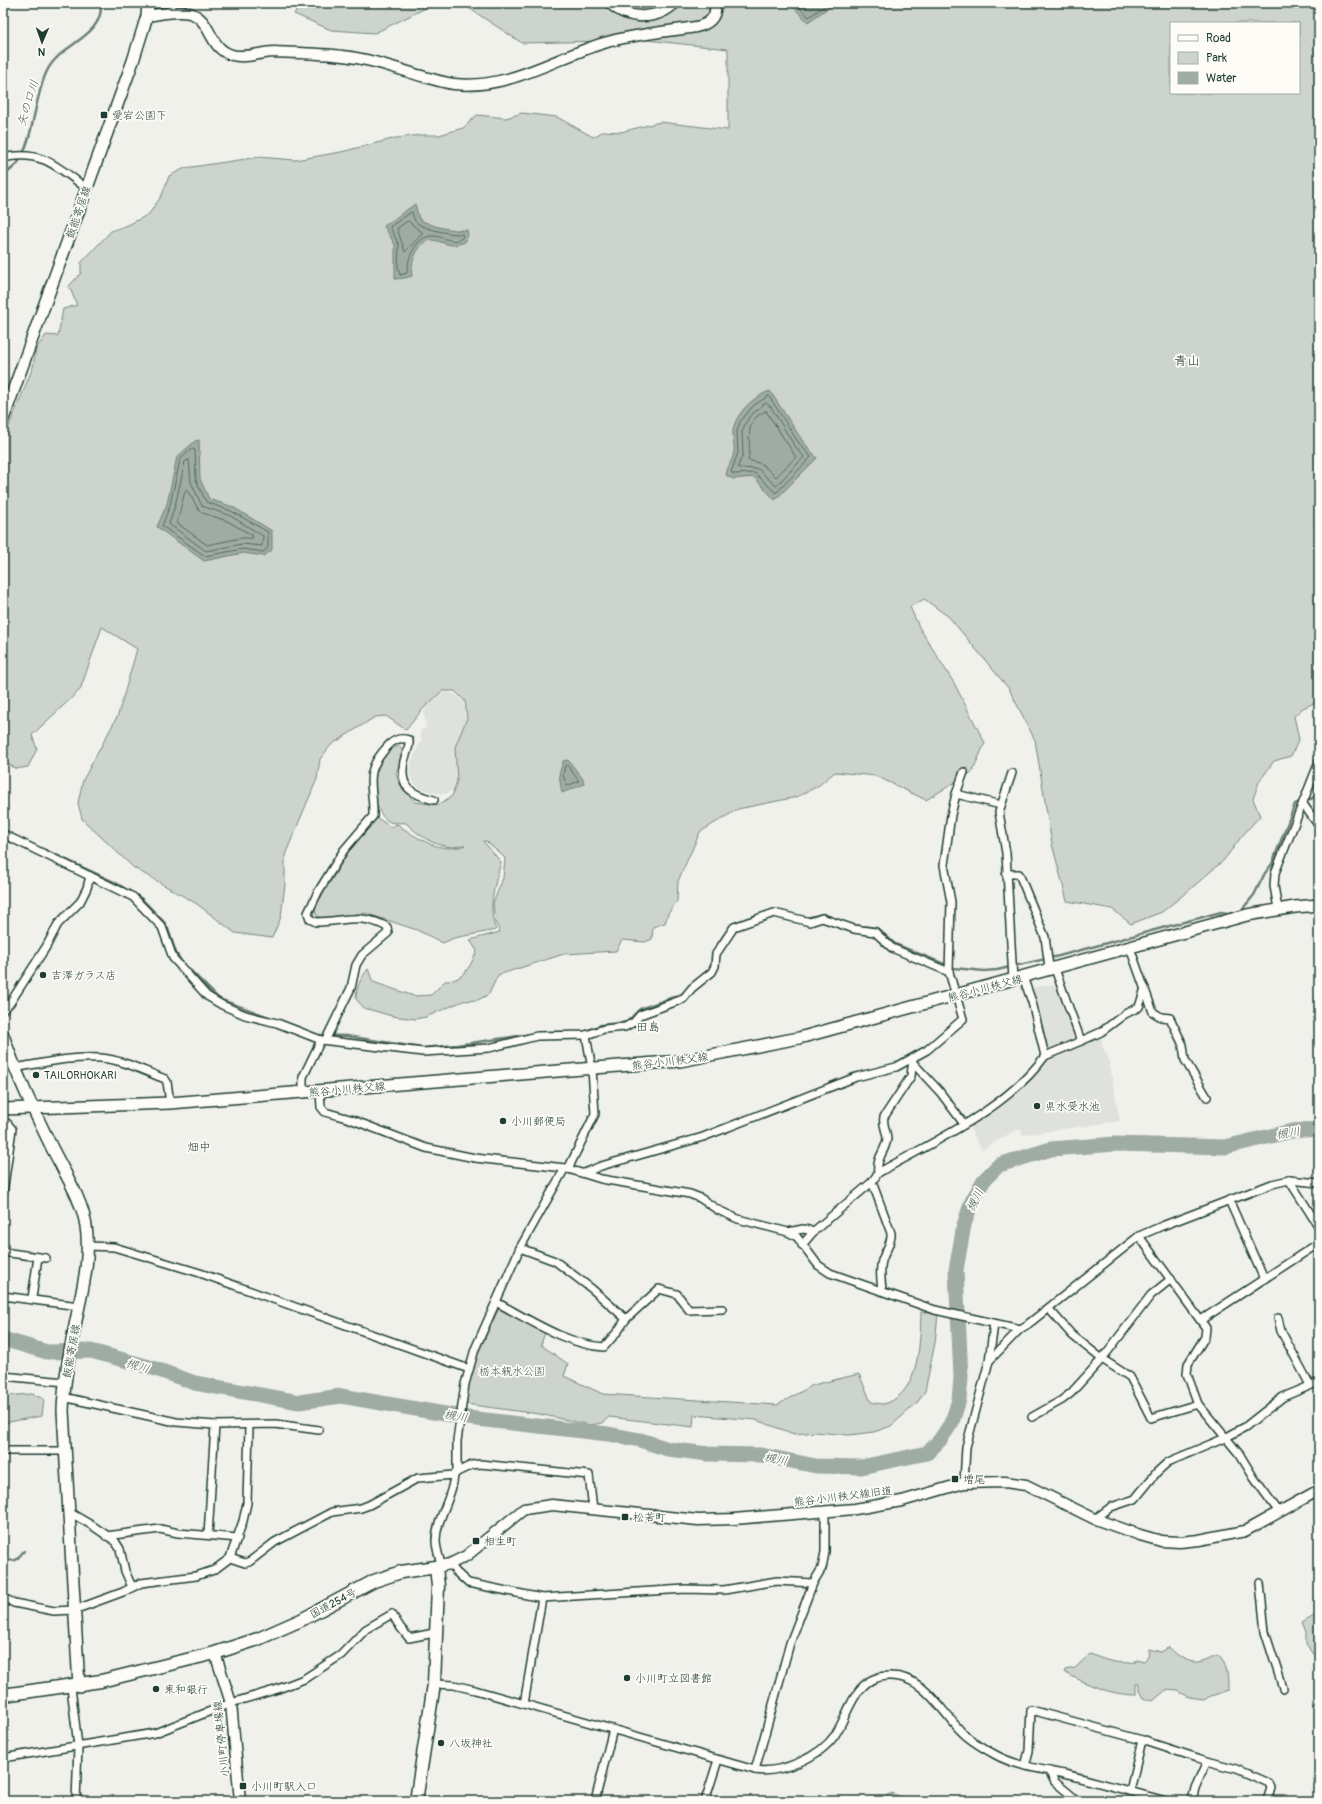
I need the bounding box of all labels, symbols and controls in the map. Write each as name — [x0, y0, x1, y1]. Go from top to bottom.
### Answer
north arrow — [22, 22, 62, 62]
legend — [1170, 22, 1300, 94]
text: Road — [1206, 31, 1231, 46]
text: N — [37, 45, 46, 58]
text: Park — [1206, 51, 1227, 66]
text: Water — [1206, 71, 1237, 86]
water label: 矢の口川 — [14, 78, 43, 128]
place label: 愛宕公園下 — [112, 109, 167, 122]
marker: 愛宕公園下 — [99, 110, 109, 120]
street label: 飯能寄居線 — [63, 184, 94, 240]
district label: 青山 — [1174, 353, 1200, 369]
place label: 吉澤ガラス店 — [51, 969, 117, 982]
marker: 吉澤ガラス店 — [38, 970, 48, 980]
street label: 熊谷小川秩父線 — [946, 972, 1024, 1005]
district label: 田島 — [636, 1020, 660, 1035]
street label: 熊谷小川秩父線 — [631, 1050, 709, 1073]
place label: TAILORHOKARI — [44, 1069, 117, 1082]
marker: TAILORHOKARI — [31, 1070, 41, 1080]
street label: 熊谷小川秩父線 — [308, 1080, 386, 1099]
place label: 県水受水池 — [1045, 1100, 1100, 1113]
marker: 県水受水池 — [1032, 1101, 1042, 1111]
place label: 小川郵便局 — [511, 1115, 566, 1128]
marker: 小川郵便局 — [498, 1116, 508, 1126]
water label: 槻川 — [1275, 1124, 1301, 1143]
district label: 畑中 — [187, 1140, 211, 1155]
water label: 槻川 — [964, 1186, 987, 1214]
street label: 飯能寄居線 — [60, 1323, 83, 1379]
water label: 槻川 — [124, 1356, 152, 1377]
park label: 栃本親水公園 — [479, 1365, 545, 1378]
water label: 槻川 — [443, 1407, 469, 1426]
water label: 槻川 — [763, 1450, 789, 1469]
place label: 増尾 — [963, 1473, 985, 1486]
marker: 増尾 — [950, 1474, 960, 1484]
street label: 熊谷小川秩父線旧道 — [793, 1484, 893, 1509]
place label: 松若町 — [633, 1511, 666, 1524]
marker: 松若町 — [620, 1512, 630, 1522]
place label: 相生町 — [484, 1535, 517, 1548]
marker: 相生町 — [471, 1536, 481, 1546]
street label: 国道254号 — [307, 1586, 359, 1621]
place label: 小川町立図書館 — [635, 1672, 712, 1685]
marker: 小川町立図書館 — [622, 1673, 632, 1683]
place label: 東和銀行 — [164, 1683, 208, 1696]
marker: 東和銀行 — [151, 1684, 161, 1694]
street label: 小川町停車場線 — [211, 1700, 232, 1778]
place label: 八坂神社 — [449, 1737, 493, 1750]
marker: 八坂神社 — [436, 1738, 446, 1748]
place label: 小川町駅入口 — [251, 1780, 317, 1793]
marker: 小川町駅入口 — [238, 1781, 248, 1791]

